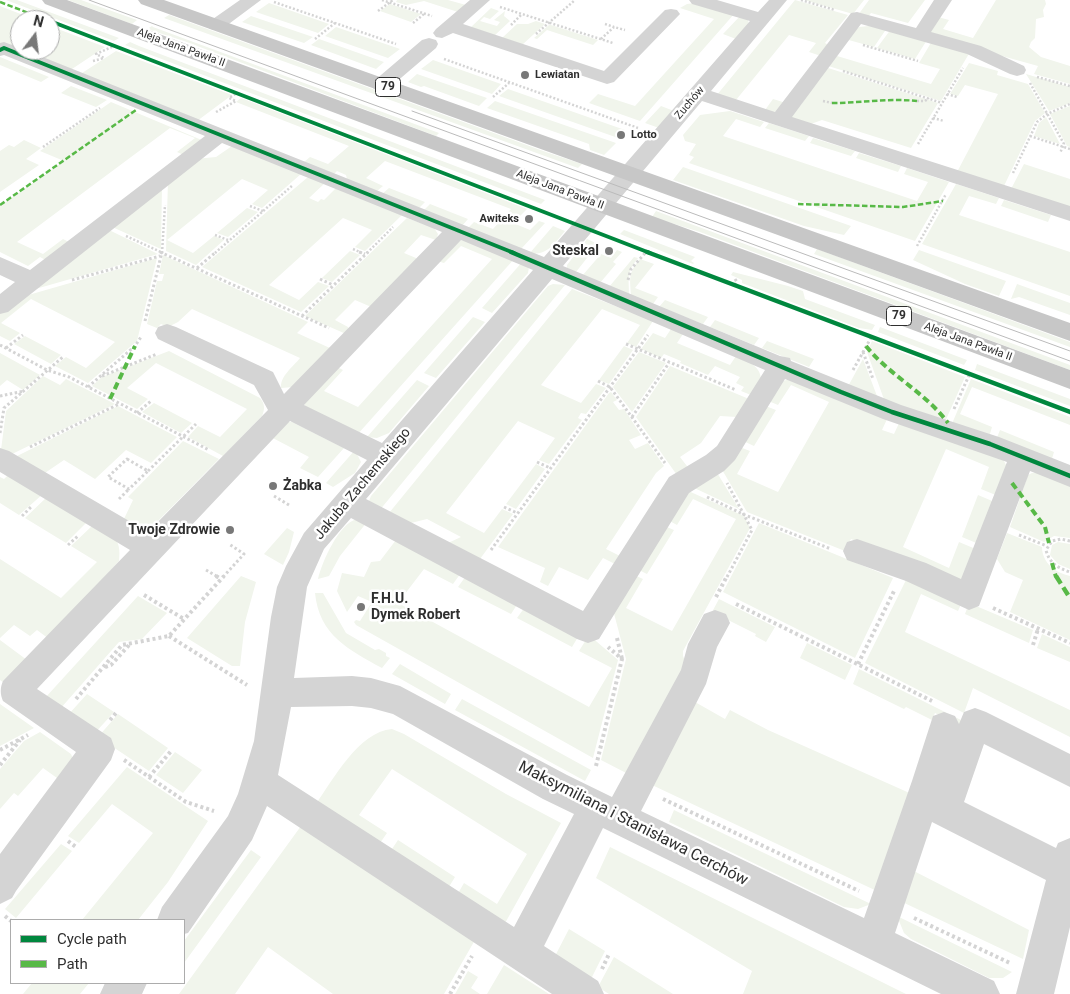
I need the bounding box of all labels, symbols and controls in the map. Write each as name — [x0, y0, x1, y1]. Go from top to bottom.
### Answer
north arrow — [10, 10, 60, 60]
text: N — [32, 12, 45, 30]
street label: Aleja Jana Pawła II — [135, 26, 227, 70]
place label: Lewiatan — [535, 68, 580, 82]
marker: Lewiatan — [519, 69, 531, 81]
road number: 79 — [376, 77, 400, 96]
street label: Zuchów — [672, 84, 708, 122]
place label: Lotto — [631, 128, 657, 142]
marker: Lotto — [615, 129, 627, 141]
street label: Aleja Jana Pawła II — [514, 167, 606, 213]
place label: Awiteks — [480, 212, 519, 226]
marker: Awiteks — [523, 213, 535, 225]
place label: Steskal — [552, 243, 599, 259]
marker: Steskal — [603, 245, 615, 257]
road number: 79 — [886, 306, 912, 326]
street label: Aleja Jana Pawła II — [922, 320, 1014, 364]
street label: Jakuba Zachemskiego — [311, 425, 415, 543]
place label: Żabka — [283, 478, 322, 494]
marker: Żabka — [267, 480, 279, 492]
place label: Twoje Zdrowie — [128, 522, 220, 538]
marker: Twoje Zdrowie — [224, 524, 236, 536]
place label: F.H.U. Dymek Robert — [371, 591, 460, 624]
marker: F.H.U. Dymek Robert — [355, 601, 367, 613]
street label: Maksymiliana i Stanisława Cerchów — [515, 758, 751, 890]
legend — [10, 919, 185, 984]
text: Cycle path — [57, 930, 127, 948]
text: Path — [57, 955, 88, 973]

